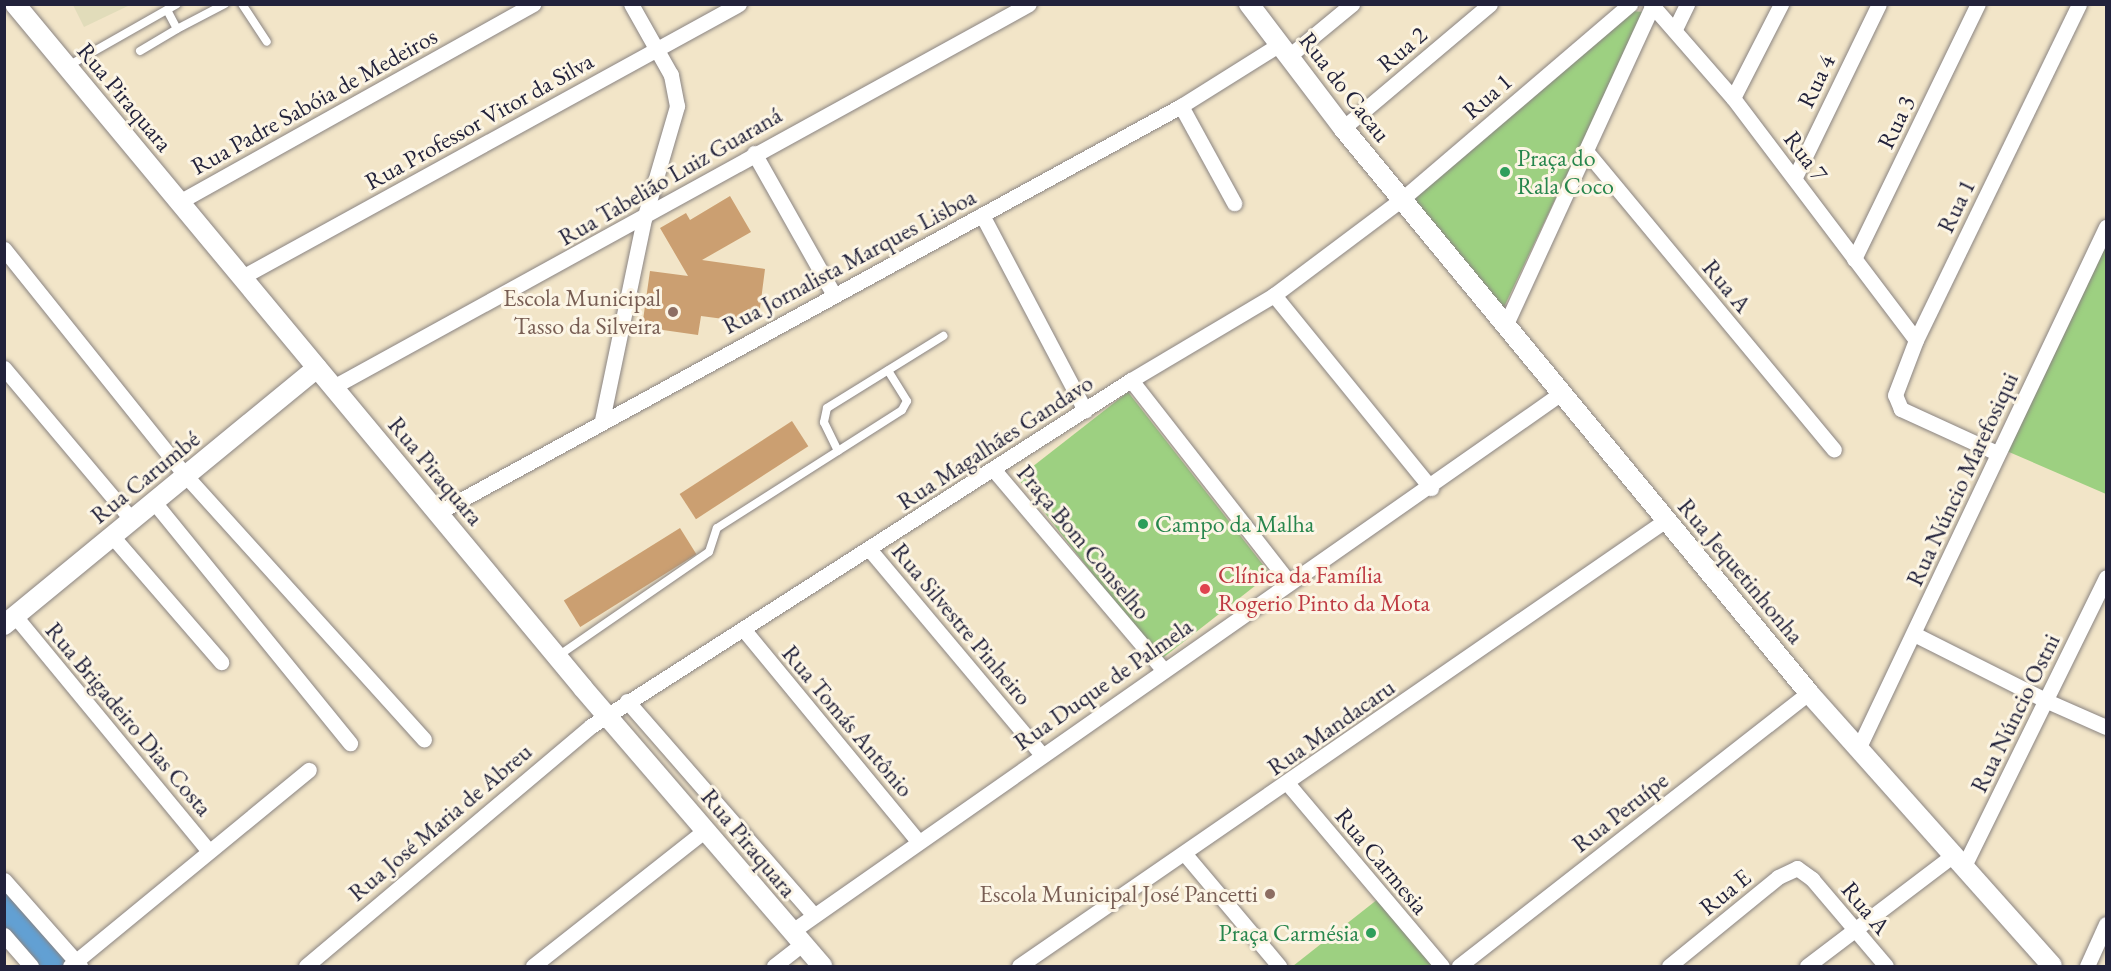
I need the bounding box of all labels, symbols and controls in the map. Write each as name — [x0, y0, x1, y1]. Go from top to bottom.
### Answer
street label: Rua 2 — [1371, 20, 1433, 78]
street label: Rua Padre Sabóia de Medeiros — [186, 21, 442, 181]
street label: Rua do Cacau — [1293, 26, 1397, 148]
street label: Rua Piraquara — [71, 37, 179, 157]
street label: Rua Professor Vitor da Silva — [360, 46, 598, 196]
street label: Rua 4 — [1791, 50, 1841, 112]
street label: Rua 1 — [1457, 67, 1517, 125]
street label: Rua 3 — [1871, 91, 1921, 153]
street label: Rua Tabelião Luiz Guaraná — [553, 100, 787, 252]
street label: Rua 7 — [1778, 125, 1834, 187]
place label: Praça do Rala Coco — [1517, 144, 1614, 200]
marker: Praça do Rala Coco — [1498, 165, 1512, 179]
street label: Rua 1 — [1931, 175, 1981, 237]
street label: Rua Jornalista Marques Lisboa — [718, 182, 980, 340]
street label: Rua A — [1696, 253, 1758, 319]
place label: Escola Municipal Tasso da Silveira — [503, 284, 661, 340]
marker: Escola Municipal Tasso da Silveira — [666, 305, 680, 319]
street label: Rua Magalhães Gandavo — [892, 368, 1098, 516]
street label: Rua Núncio Marefosiqui — [1900, 368, 2024, 590]
street label: Rua Piraquara — [382, 411, 490, 531]
street label: Rua Carumbé — [85, 424, 205, 530]
street label: Praça Bom Conselho — [1011, 459, 1157, 625]
street label: Rua Jequetinhonha — [1672, 492, 1810, 650]
place label: Campo da Malha — [1155, 510, 1314, 538]
marker: Campo da Malha — [1136, 517, 1150, 531]
street label: Rua Silvestre Pinheiro — [886, 537, 1038, 711]
place label: Clínica da Família Rogerio Pinto da Mota — [1218, 561, 1430, 617]
marker: Clínica da Família Rogerio Pinto da Mota — [1196, 580, 1214, 598]
street label: Rua Duque de Palmela — [1008, 612, 1198, 756]
street label: Rua Brigadeiro Dias Costa — [40, 616, 218, 822]
street label: Rua Núncio Ostni — [1964, 629, 2066, 797]
street label: Rua Tomás Antônio — [776, 639, 920, 803]
street label: Rua Mandacaru — [1262, 673, 1400, 781]
street label: Rua José Maria de Abreu — [343, 737, 537, 907]
street label: Rua Peruípe — [1566, 766, 1674, 858]
street label: Rua Piraquara — [695, 783, 803, 903]
street label: Rua Carmesia — [1329, 802, 1435, 920]
street label: Rua E — [1694, 863, 1756, 921]
street label: Rua A — [1835, 875, 1897, 941]
place label: Escola Municipal José Pancetti — [979, 880, 1258, 908]
marker: Escola Municipal José Pancetti — [1263, 887, 1277, 901]
place label: Praça Carmésia — [1219, 919, 1359, 947]
marker: Praça Carmésia — [1364, 926, 1378, 940]

